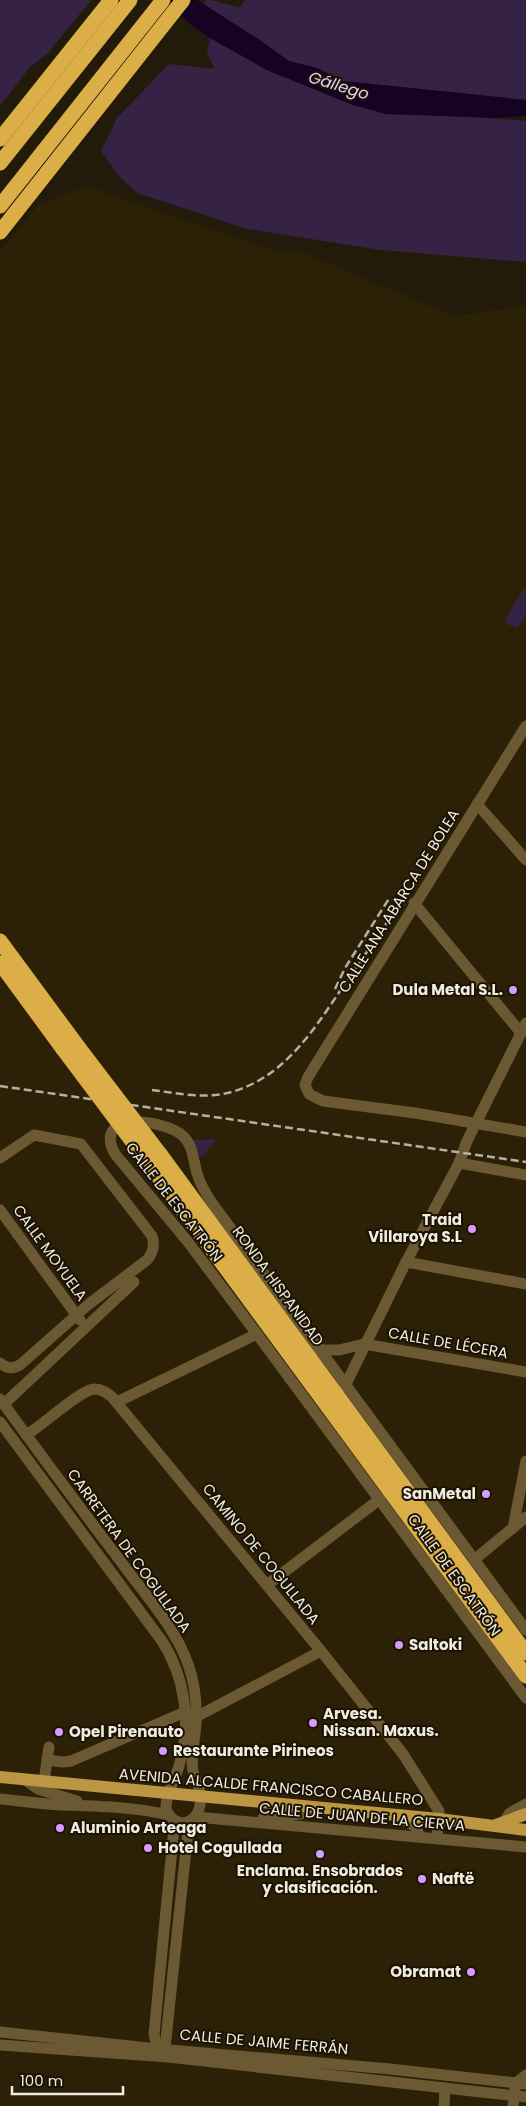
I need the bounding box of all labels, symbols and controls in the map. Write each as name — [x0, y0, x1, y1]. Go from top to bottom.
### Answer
water label: Gállego — [306, 65, 372, 106]
street label: CALLE ANA ABARCA DE BOLEA — [333, 805, 464, 997]
place label: Dula Metal S.L. — [392, 979, 503, 1000]
marker: Dula Metal S.L. — [507, 984, 519, 996]
street label: CALLE DE ESCATRÓN — [121, 1138, 228, 1266]
street label: CALLE MOYUELA — [8, 1200, 92, 1305]
place label: Traid Villaroya S.L — [368, 1209, 462, 1247]
street label: RONDA HISPANIDAD — [228, 1222, 329, 1350]
marker: Traid Villaroya S.L — [466, 1223, 478, 1235]
street label: CALLE DE LÉCERA — [387, 1322, 510, 1363]
street label: CARRETERA DE COGULLADA — [63, 1464, 196, 1637]
street label: CAMINO DE COGULLADA — [198, 1479, 325, 1629]
place label: SanMetal — [403, 1483, 476, 1504]
marker: SanMetal — [480, 1488, 492, 1500]
street label: CALLE DE ESCATRÓN — [403, 1509, 506, 1640]
place label: Saltoki — [409, 1634, 462, 1655]
marker: Saltoki — [393, 1639, 405, 1651]
place label: Arvesa. Nissan. Maxus. — [323, 1703, 439, 1741]
marker: Arvesa. Nissan. Maxus. — [307, 1717, 319, 1729]
place label: Opel Pirenauto — [69, 1721, 184, 1742]
marker: Opel Pirenauto — [53, 1726, 65, 1738]
place label: Restaurante Pirineos — [173, 1740, 334, 1761]
marker: Restaurante Pirineos — [157, 1745, 169, 1757]
street label: AVENIDA ALCALDE FRANCISCO CABALLERO — [118, 1763, 424, 1810]
street label: CALLE DE JUAN DE LA CIERVA — [258, 1797, 466, 1836]
place label: Aluminio Arteaga — [70, 1817, 207, 1838]
marker: Aluminio Arteaga — [54, 1822, 66, 1834]
place label: Hotel Cogullada — [158, 1837, 282, 1858]
marker: Hotel Cogullada — [142, 1842, 154, 1854]
marker: Enclama. Ensobrados y clasificación. — [314, 1848, 326, 1860]
place label: Enclama. Ensobrados y clasificación. — [237, 1860, 403, 1898]
place label: Naftë — [432, 1868, 474, 1889]
marker: Naftë — [416, 1873, 428, 1885]
place label: Obramat — [390, 1961, 461, 1982]
marker: Obramat — [465, 1966, 477, 1978]
street label: CALLE DE JAIME FERRÁN — [179, 2024, 349, 2059]
scale bar — [12, 2064, 124, 2096]
text: 100 m — [20, 2070, 63, 2091]

